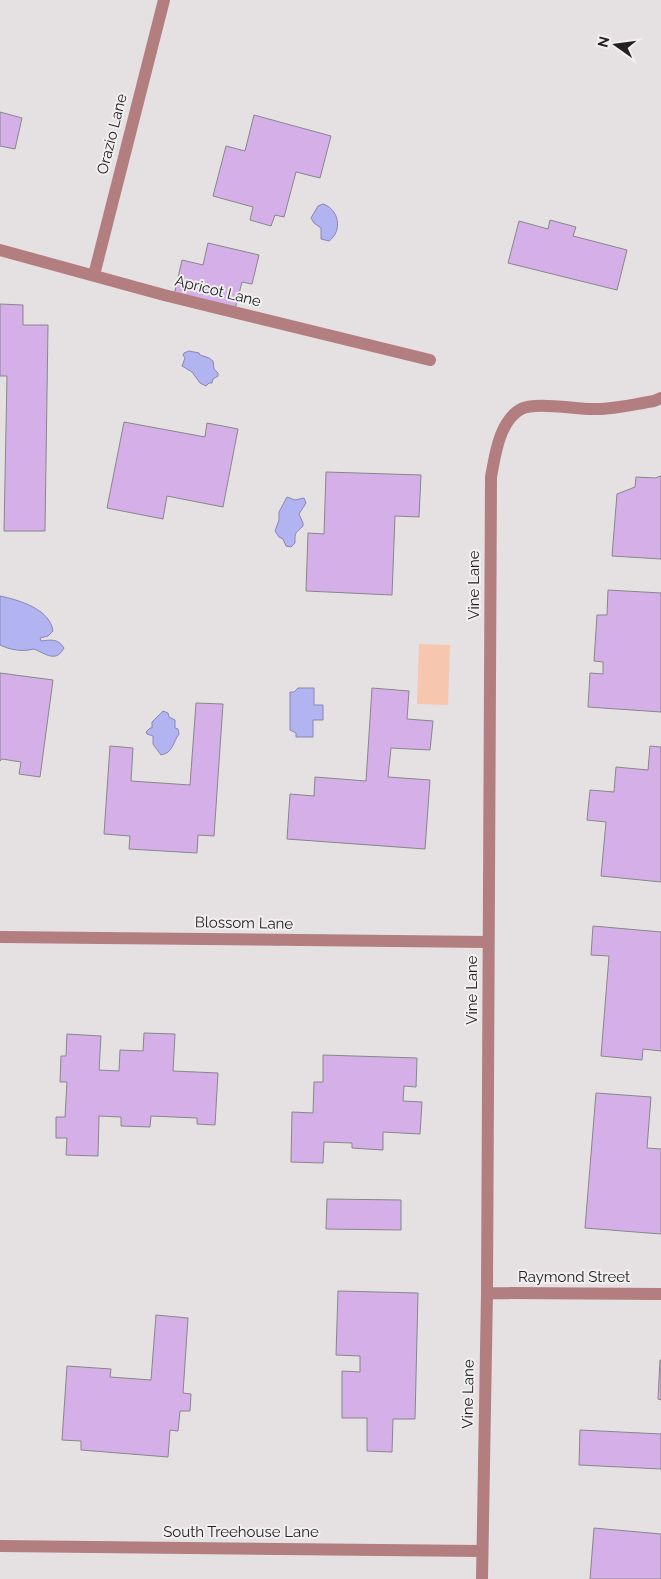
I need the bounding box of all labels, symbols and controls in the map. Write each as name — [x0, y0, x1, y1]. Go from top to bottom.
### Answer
north arrow — [591, 20, 641, 70]
text: N — [594, 35, 612, 49]
street label: Orazio Lane — [93, 92, 131, 176]
street label: Apricot Lane — [173, 272, 263, 310]
street label: Vine Lane — [465, 550, 483, 620]
street label: Blossom Lane — [195, 913, 294, 933]
street label: Vine Lane — [463, 955, 481, 1025]
street label: Raymond Street — [518, 1268, 630, 1286]
street label: Vine Lane — [458, 1359, 478, 1429]
street label: South Treehouse Lane — [163, 1523, 319, 1541]

